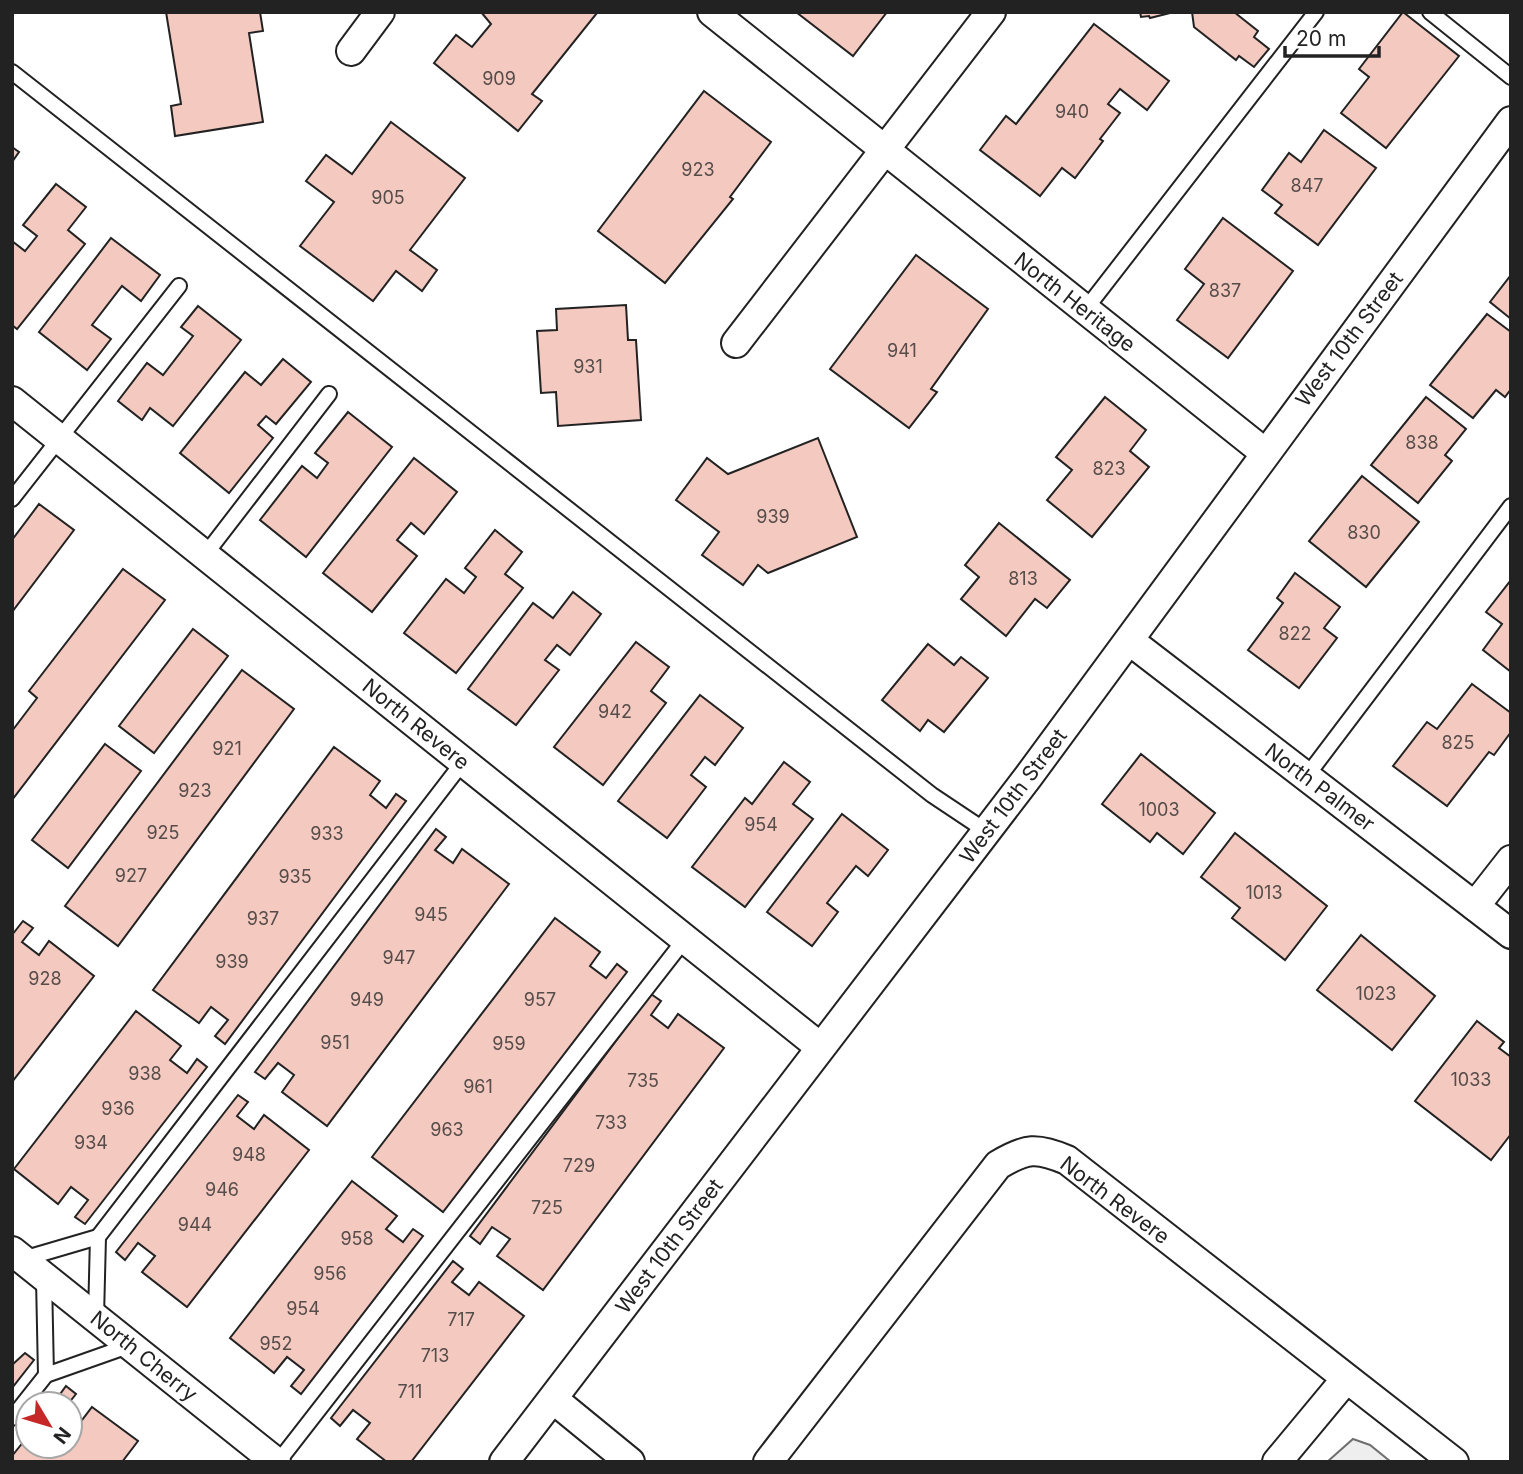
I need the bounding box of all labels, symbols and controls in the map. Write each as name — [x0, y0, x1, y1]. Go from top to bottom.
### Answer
scale bar — [1285, 14, 1380, 58]
text: 20 m — [1296, 26, 1346, 51]
house number: 909 — [482, 68, 516, 89]
house number: 940 — [1055, 101, 1089, 122]
house number: 923 — [681, 159, 715, 180]
house number: 847 — [1291, 175, 1323, 196]
house number: 905 — [371, 187, 405, 208]
street label: North Heritage — [1009, 247, 1141, 357]
street label: West 10th Street — [1290, 267, 1408, 411]
house number: 837 — [1209, 280, 1241, 301]
house number: 941 — [887, 340, 917, 361]
house number: 931 — [573, 356, 603, 377]
house number: 838 — [1405, 432, 1439, 453]
house number: 823 — [1092, 458, 1126, 479]
house number: 939 — [756, 506, 790, 527]
house number: 830 — [1347, 522, 1381, 543]
house number: 813 — [1008, 568, 1038, 589]
house number: 822 — [1278, 623, 1312, 644]
street label: North Revere — [357, 673, 475, 775]
house number: 942 — [598, 701, 632, 722]
street label: West 10th Street — [954, 724, 1072, 868]
house number: 825 — [1441, 732, 1475, 753]
house number: 921 — [212, 738, 242, 759]
street label: North Palmer — [1260, 738, 1380, 836]
house number: 923 — [178, 780, 212, 801]
house number: 1003 — [1138, 799, 1180, 820]
house number: 954 — [744, 814, 778, 835]
house number: 925 — [146, 822, 180, 843]
house number: 933 — [310, 823, 344, 844]
house number: 927 — [115, 865, 147, 886]
house number: 935 — [278, 866, 312, 887]
house number: 1013 — [1245, 882, 1283, 903]
house number: 945 — [414, 904, 448, 925]
house number: 937 — [247, 908, 279, 929]
house number: 947 — [383, 947, 415, 968]
house number: 939 — [215, 951, 249, 972]
house number: 928 — [28, 968, 62, 989]
house number: 1023 — [1356, 983, 1396, 1004]
house number: 949 — [350, 989, 384, 1010]
house number: 957 — [524, 989, 556, 1010]
house number: 951 — [320, 1032, 350, 1053]
house number: 959 — [492, 1033, 526, 1054]
house number: 938 — [128, 1063, 162, 1084]
house number: 1033 — [1451, 1069, 1491, 1090]
house number: 735 — [627, 1070, 659, 1091]
house number: 961 — [463, 1076, 493, 1097]
house number: 936 — [101, 1098, 135, 1119]
house number: 733 — [595, 1112, 627, 1133]
house number: 963 — [430, 1119, 464, 1140]
house number: 934 — [74, 1132, 108, 1153]
house number: 948 — [232, 1144, 266, 1165]
street label: North Revere — [1055, 1151, 1175, 1249]
house number: 729 — [563, 1155, 595, 1176]
street label: West 10th Street — [610, 1174, 728, 1318]
house number: 946 — [205, 1179, 239, 1200]
house number: 725 — [531, 1197, 563, 1218]
house number: 944 — [178, 1214, 212, 1235]
house number: 958 — [340, 1228, 374, 1249]
house number: 956 — [313, 1263, 347, 1284]
house number: 954 — [286, 1298, 320, 1319]
street label: North Cherry — [86, 1305, 203, 1407]
house number: 717 — [447, 1309, 475, 1330]
house number: 952 — [259, 1333, 293, 1354]
house number: 713 — [421, 1345, 449, 1366]
house number: 711 — [398, 1381, 422, 1402]
north arrow — [14, 1390, 84, 1460]
text: N — [48, 1422, 76, 1448]

